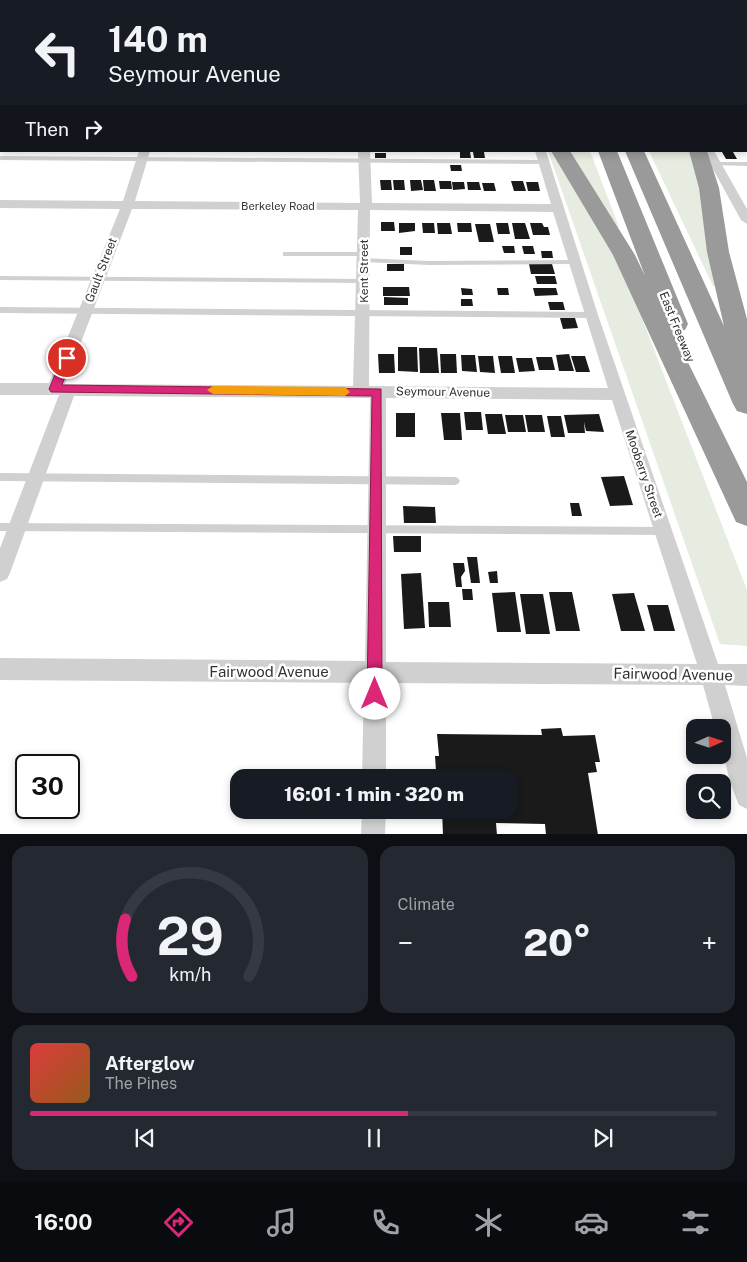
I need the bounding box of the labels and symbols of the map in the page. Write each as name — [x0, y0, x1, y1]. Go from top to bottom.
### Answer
street label: Berkeley Road — [241, 200, 315, 212]
street label: Gault Street — [82, 235, 120, 304]
street label: Kent Street — [357, 239, 371, 303]
street label: East Freeway — [657, 290, 698, 365]
pin — [46, 337, 88, 379]
street label: Seymour Avenue — [396, 384, 490, 400]
street label: Mooberry Street — [622, 428, 666, 520]
street label: Fairwood Avenue — [209, 663, 329, 680]
street label: Fairwood Avenue — [613, 664, 733, 684]
position arrow — [348, 667, 400, 719]
north arrow — [686, 719, 731, 764]
speed limit sign: 30 — [15, 754, 80, 819]

